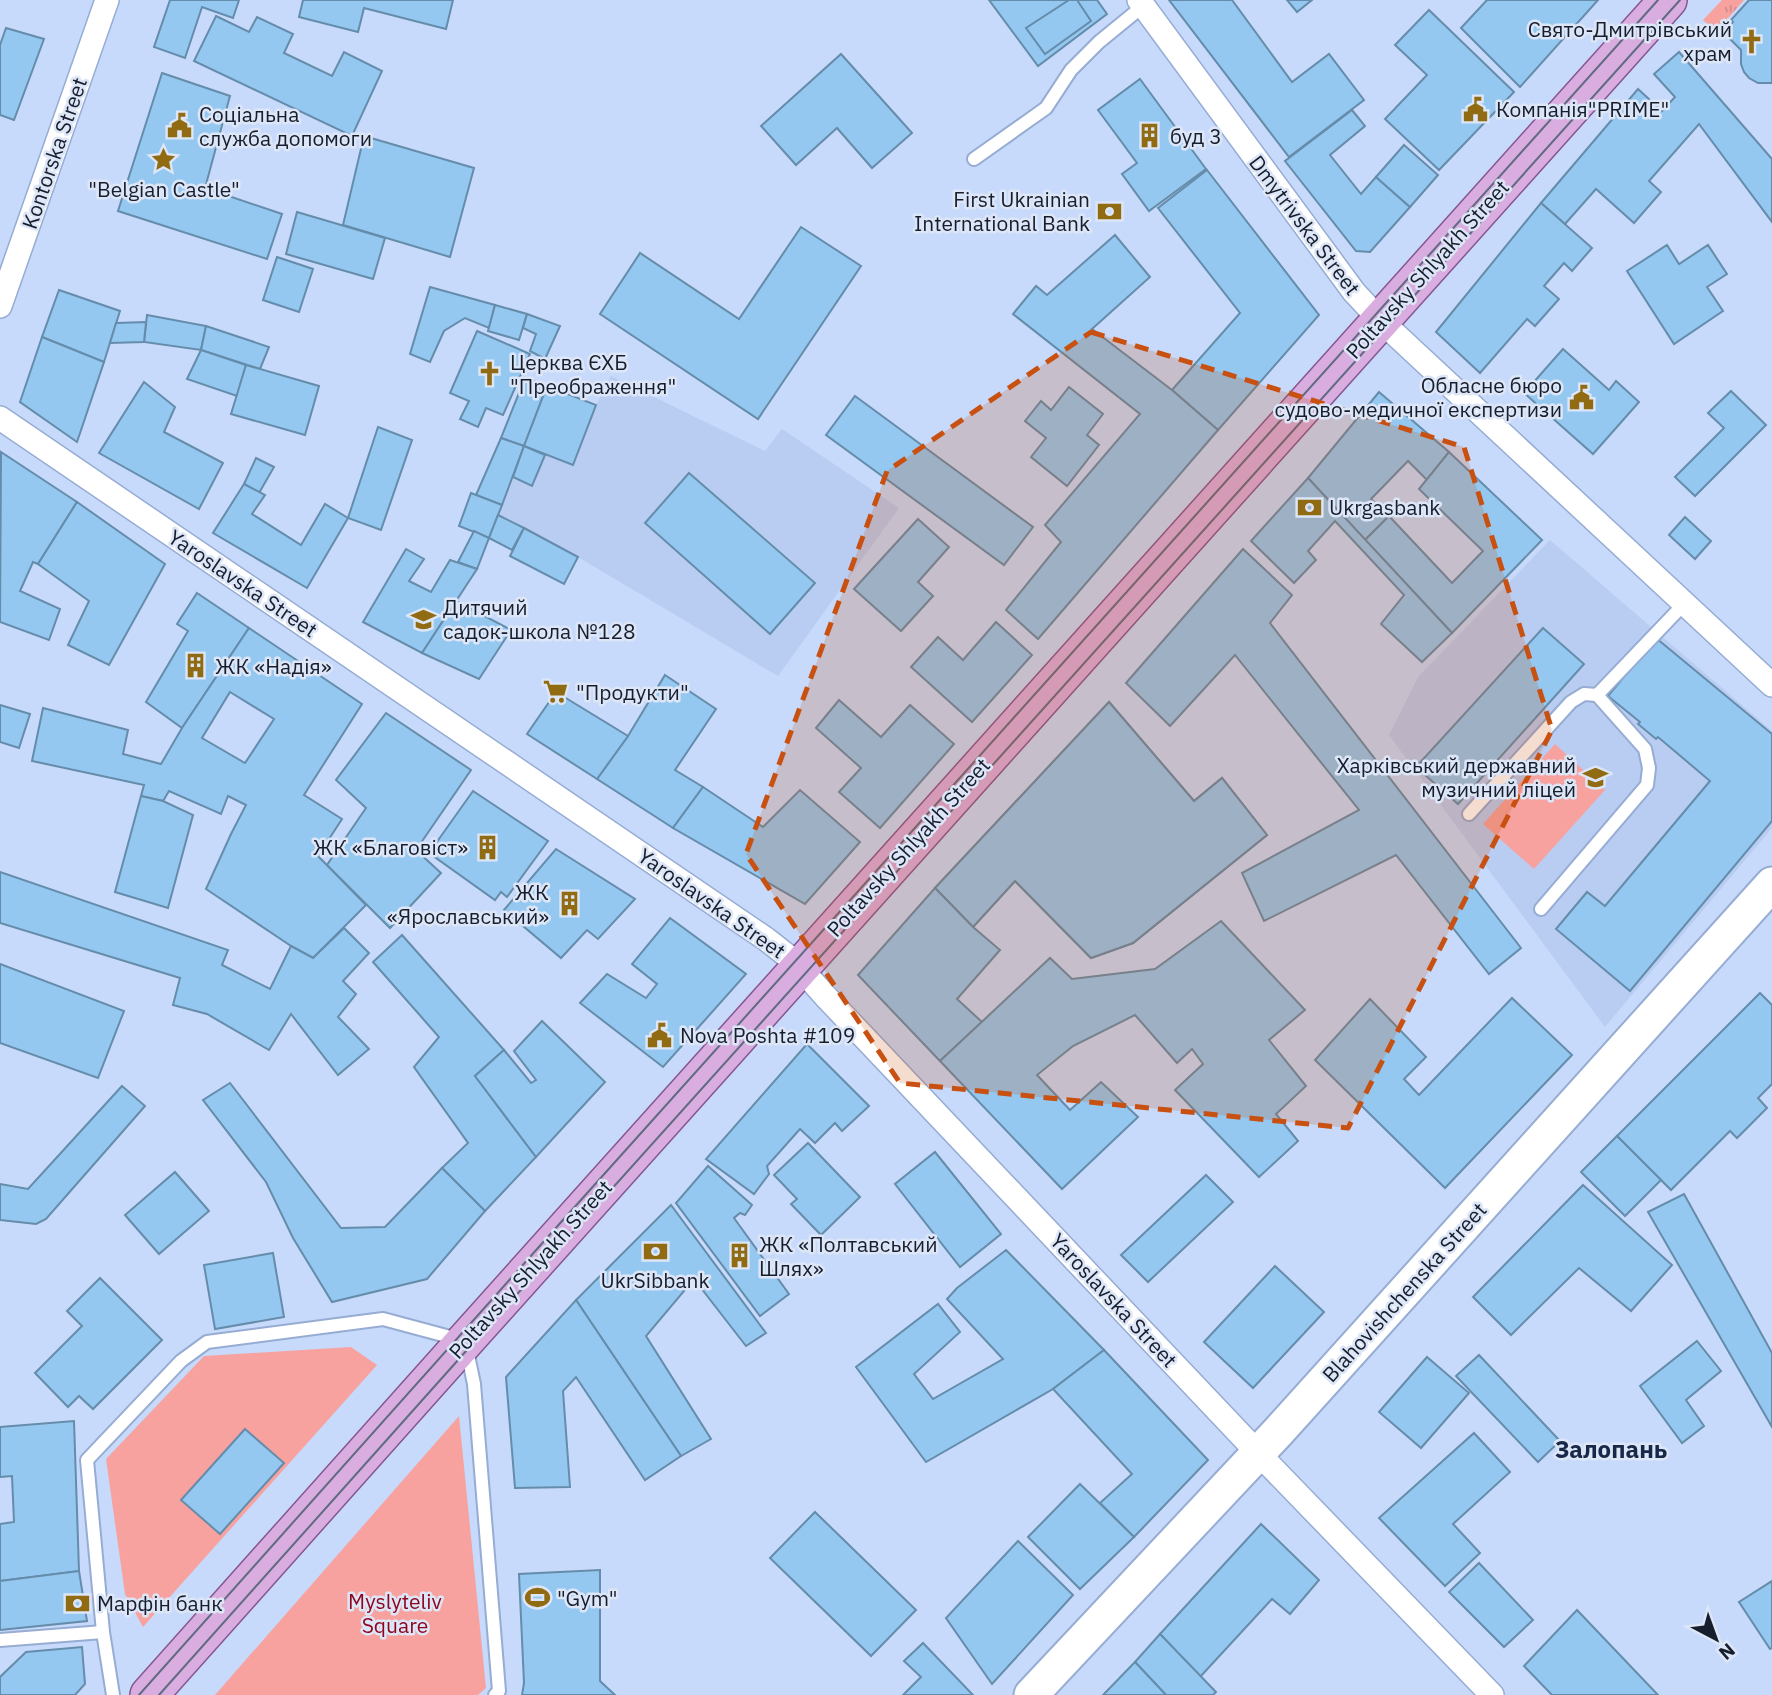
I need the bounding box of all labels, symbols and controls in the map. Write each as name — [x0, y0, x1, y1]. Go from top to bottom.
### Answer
place label: Свято-Дмитрівський храм — [1528, 15, 1732, 67]
church icon: Свято-Дмитрівський храм — [1738, 27, 1766, 55]
street label: Kontorska Street — [15, 74, 93, 232]
public building icon: Компанія"PRIME" — [1462, 95, 1490, 123]
place label: Компанія"PRIME" — [1496, 95, 1669, 123]
place label: Соціальна служба допомоги — [199, 100, 372, 152]
public building icon: Соціальна служба допомоги — [165, 112, 193, 140]
building icon: буд 3 — [1136, 122, 1164, 150]
place label: буд 3 — [1170, 122, 1222, 150]
place icon: "Belgian Castle" — [150, 146, 178, 174]
street label: Dmytrivska Street — [1243, 149, 1367, 301]
street label: Poltavsky Shlyakh Street — [1339, 174, 1515, 364]
place label: "Belgian Castle" — [88, 175, 240, 203]
place label: First Ukrainian International Bank — [914, 185, 1090, 237]
bank icon: First Ukrainian International Bank — [1096, 197, 1124, 225]
place label: Церква ЄХБ "Преображення" — [510, 348, 676, 400]
church icon: Церква ЄХБ "Преображення" — [476, 360, 504, 388]
place label: Обласне бюро судово-медичної експертизи — [1274, 371, 1562, 423]
public building icon: Обласне бюро судово-медичної експертизи — [1568, 383, 1596, 411]
bank icon: Ukrgasbank — [1295, 493, 1323, 521]
place label: Ukrgasbank — [1329, 493, 1440, 521]
street label: Yaroslavska Street — [163, 523, 323, 643]
place label: Дитячий садок-школа №128 — [443, 593, 636, 645]
school or university icon: Дитячий садок-школа №128 — [409, 605, 437, 633]
building icon: ЖК «Надія» — [181, 652, 209, 680]
place label: ЖК «Надія» — [215, 652, 332, 680]
supermarket icon: "Продукти" — [542, 678, 570, 706]
place label: "Продукти" — [576, 678, 689, 706]
place label: Харківський державний музичний ліцей — [1337, 751, 1576, 803]
street label: Poltavsky Shlyakh Street — [820, 752, 996, 942]
school or university icon: Харківський державний музичний ліцей — [1582, 763, 1610, 791]
place label: ЖК «Благовіст» — [313, 833, 468, 861]
building icon: ЖК «Благовіст» — [474, 833, 502, 861]
street label: Yaroslavska Street — [633, 842, 791, 964]
place label: ЖК «Ярославський» — [387, 878, 549, 930]
building icon: ЖК «Ярославський» — [555, 890, 583, 918]
public building icon: Nova Poshta #109 — [646, 1021, 674, 1049]
place label: Nova Poshta #109 — [680, 1021, 855, 1049]
street label: Poltavsky Shlyakh Street — [442, 1174, 618, 1364]
street label: Blahovishchenska Street — [1316, 1196, 1492, 1388]
street label: Yaroslavska Street — [1044, 1227, 1184, 1373]
place label: ЖК «Полтавський Шлях» — [759, 1230, 938, 1282]
bank icon: UkrSibbank — [641, 1237, 669, 1265]
building icon: ЖК «Полтавський Шлях» — [725, 1242, 753, 1270]
place label: UkrSibbank — [600, 1266, 710, 1294]
district label: Залопань — [1555, 1433, 1667, 1465]
sports icon: "Gym" — [523, 1584, 551, 1612]
place label: "Gym" — [557, 1584, 617, 1612]
park label: Myslyteliv Square — [348, 1587, 442, 1639]
bank icon: Марфін банк — [63, 1589, 91, 1617]
place label: Марфін банк — [97, 1589, 223, 1617]
north arrow — [1681, 1604, 1751, 1674]
text: N — [1714, 1638, 1740, 1665]

